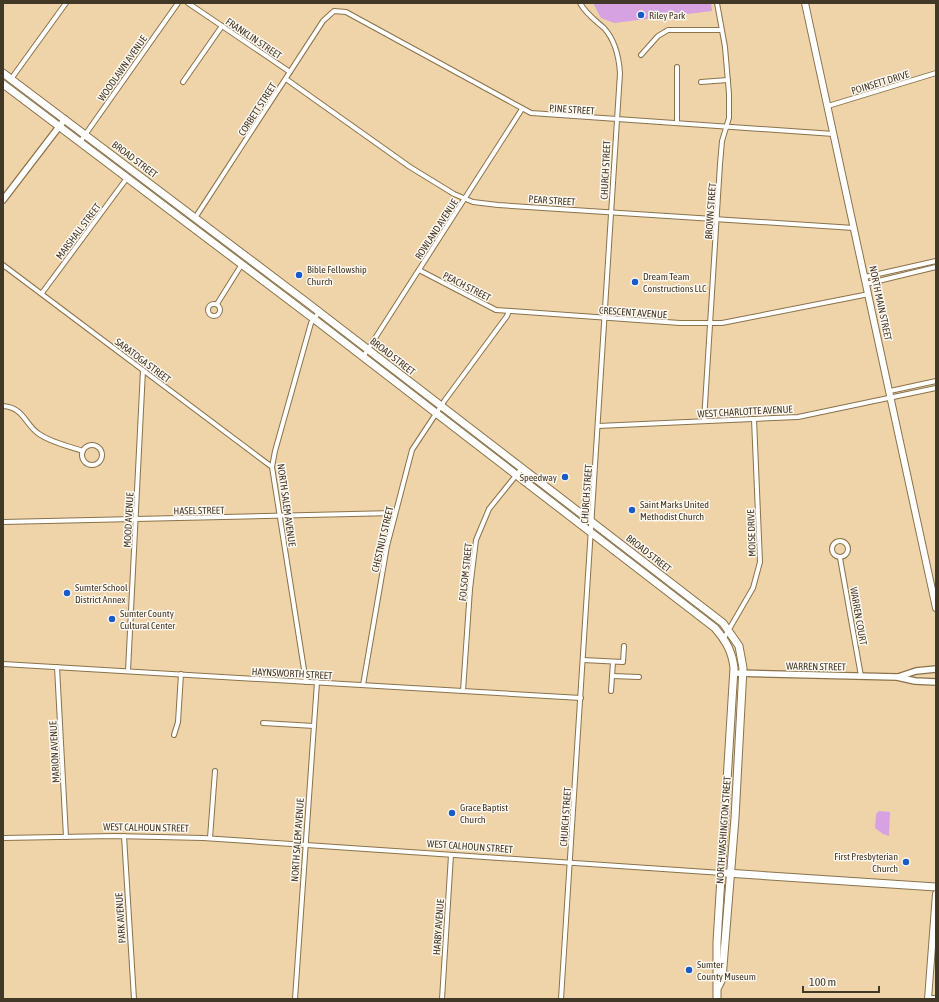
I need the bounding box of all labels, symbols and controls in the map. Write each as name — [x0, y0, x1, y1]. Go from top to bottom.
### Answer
marker: Riley Park — [636, 10, 646, 20]
place label: Riley Park — [649, 10, 686, 21]
street label: FRANKLIN STREET — [224, 16, 284, 61]
street label: WOODLAWN AVENUE — [96, 33, 150, 103]
street label: POINSETT DRIVE — [850, 68, 911, 97]
street label: CORBETT STREET — [236, 80, 279, 138]
street label: PINE STREET — [549, 102, 596, 117]
street label: BROAD STREET — [110, 139, 160, 180]
street label: CHURCH STREET — [598, 140, 613, 200]
street label: BROWN STREET — [703, 182, 718, 240]
street label: PEAR STREET — [528, 193, 576, 208]
street label: ROWLAND AVENUE — [413, 197, 460, 261]
street label: MARSHALL STREET — [54, 201, 103, 261]
place label: Bible Fellowship Church — [307, 264, 367, 287]
street label: NORTH MAIN STREET — [867, 265, 894, 342]
marker: Bible Fellowship Church — [294, 270, 304, 280]
street label: PEACH STREET — [441, 270, 493, 303]
place label: Dream Team Constructions LLC — [643, 271, 707, 294]
marker: Dream Team Constructions LLC — [630, 277, 640, 287]
street label: CRESCENT AVENUE — [599, 305, 668, 320]
street label: BROAD STREET — [368, 335, 418, 378]
street label: SARATOGA STREET — [113, 336, 173, 385]
street label: WEST CHARLOTTE AVENUE — [697, 403, 794, 419]
street label: NORTH SALEM AVENUE — [275, 463, 298, 548]
street label: CHURCH STREET — [579, 463, 594, 524]
place label: Speedway — [520, 472, 557, 483]
marker: Speedway — [560, 472, 570, 482]
street label: MOOD AVENUE — [122, 491, 135, 548]
place label: Saint Marks United Methodist Church — [640, 499, 709, 522]
street label: HASEL STREET — [173, 505, 225, 516]
street label: CHESTNUT STREET — [370, 505, 396, 573]
marker: Saint Marks United Methodist Church — [627, 505, 637, 515]
street label: MOISE DRIVE — [745, 508, 758, 557]
street label: BROAD STREET — [624, 532, 674, 575]
street label: FOLSOM STREET — [457, 542, 474, 602]
place label: Sumter School District Annex — [75, 582, 128, 605]
street label: WARREN COURT — [848, 586, 869, 647]
marker: Sumter School District Annex — [62, 588, 72, 598]
place label: Sumter County Cultural Center — [120, 608, 176, 631]
marker: Sumter County Cultural Center — [107, 614, 117, 624]
street label: WARREN STREET — [786, 660, 847, 673]
street label: HAYNSWORTH STREET — [251, 666, 333, 681]
street label: MARION AVENUE — [47, 720, 62, 783]
street label: NORTH WASHINGTON STREET — [714, 775, 733, 884]
street label: CHURCH STREET — [558, 786, 573, 847]
street label: NORTH SALEM AVENUE — [289, 797, 306, 882]
place label: Grace Baptist Church — [460, 802, 508, 825]
marker: Grace Baptist Church — [447, 808, 457, 818]
street label: WEST CALHOUN STREET — [103, 821, 190, 834]
street label: WEST CALHOUN STREET — [427, 838, 514, 855]
place label: First Presbyterian Church — [834, 851, 898, 874]
marker: First Presbyterian Church — [901, 857, 911, 867]
street label: PARK AVENUE — [113, 892, 128, 944]
street label: HARBY AVENUE — [431, 898, 446, 955]
place label: Sumter County Museum — [697, 959, 756, 982]
marker: Sumter County Museum — [684, 965, 694, 975]
scale bar — [803, 968, 879, 994]
text: 100 m — [809, 975, 836, 989]

